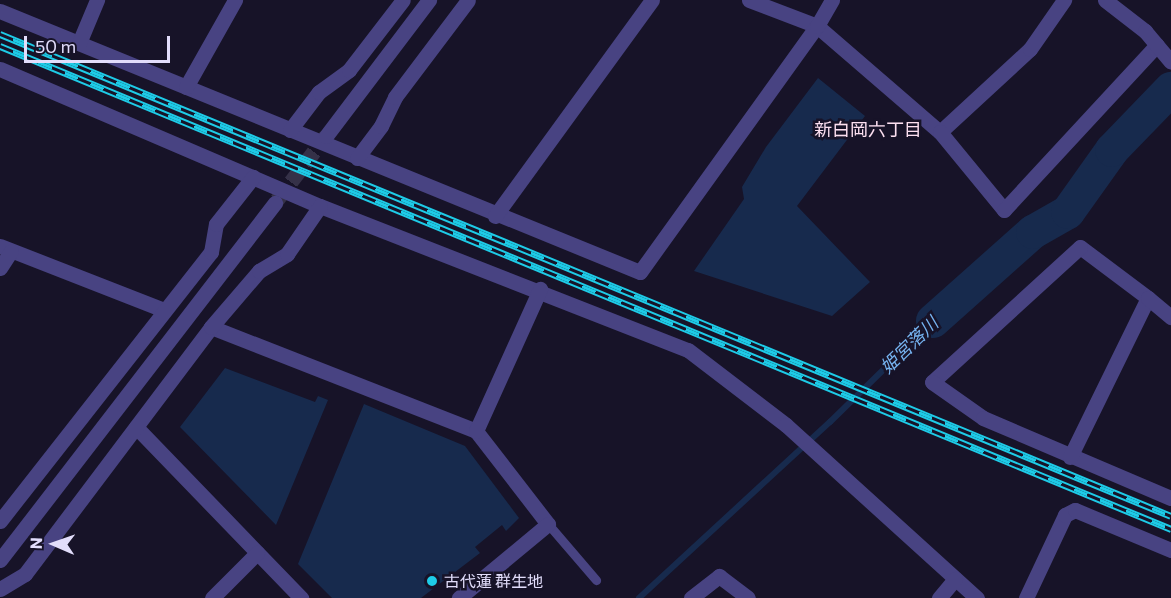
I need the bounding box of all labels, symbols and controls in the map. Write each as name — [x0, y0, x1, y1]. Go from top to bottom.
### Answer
scale bar — [27, 24, 172, 62]
text: 50 m — [35, 35, 76, 57]
district label: 新白岡六丁目 — [814, 118, 922, 140]
water label: 姫宮落川 — [876, 312, 942, 378]
north arrow — [24, 514, 84, 574]
text: N — [26, 537, 45, 550]
place label: 古代蓮 群生地 — [444, 571, 543, 591]
marker: 古代蓮 群生地 — [425, 574, 439, 588]

